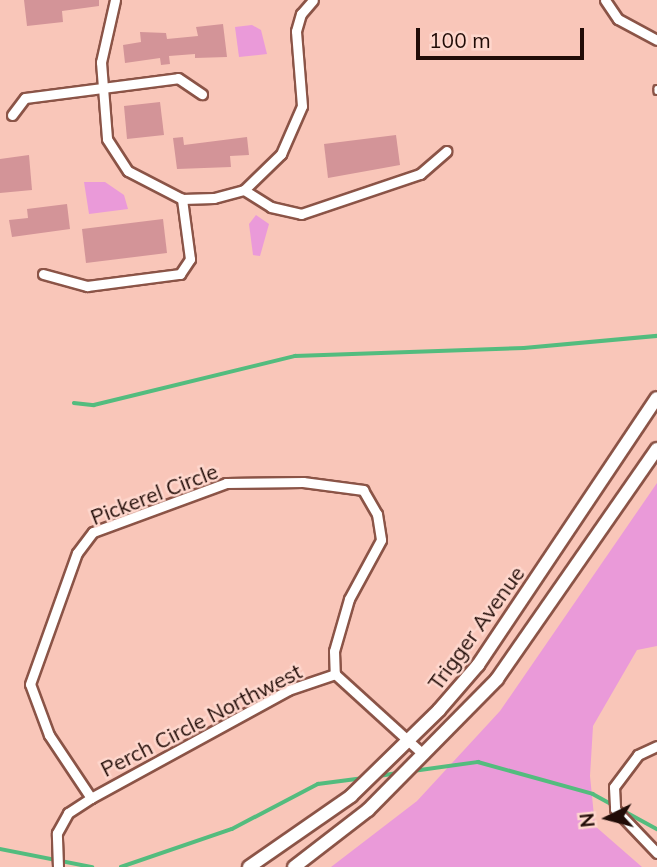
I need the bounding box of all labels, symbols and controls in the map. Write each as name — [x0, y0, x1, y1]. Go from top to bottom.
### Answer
scale bar — [419, 14, 587, 58]
text: 100 m — [429, 27, 491, 53]
street label: Pickerel Circle — [87, 458, 221, 530]
street label: Trigger Avenue — [423, 561, 529, 695]
street label: Perch Circle Northwest — [96, 658, 306, 782]
north arrow — [573, 783, 643, 853]
text: N — [574, 812, 600, 829]

